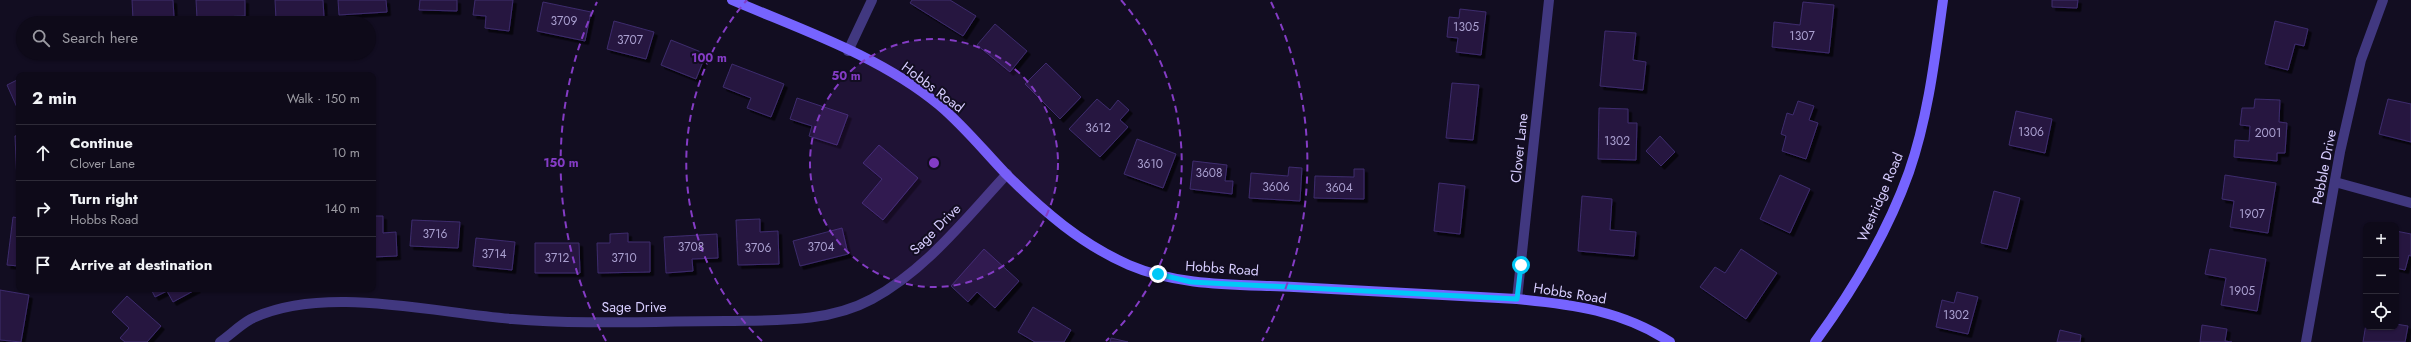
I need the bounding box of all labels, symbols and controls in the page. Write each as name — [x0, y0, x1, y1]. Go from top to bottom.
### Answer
house number: 3709 — [551, 12, 577, 30]
search box — [16, 16, 376, 60]
house number: 1305 — [1453, 18, 1479, 36]
icon: search — [30, 27, 52, 49]
text: Search here — [62, 27, 138, 49]
house number: 1307 — [1789, 27, 1815, 45]
house number: 3707 — [617, 31, 644, 49]
text: 100 m — [691, 49, 727, 67]
street label: Hobbs Road — [898, 57, 968, 117]
text: 50 m — [831, 67, 861, 85]
text: 2 min — [32, 86, 77, 110]
text: Walk · 150 m — [287, 89, 360, 108]
street label: Clover Lane — [1505, 112, 1533, 184]
house number: 3612 — [1085, 119, 1111, 137]
house number: 1306 — [2018, 123, 2044, 141]
house number: 2001 — [2255, 124, 2281, 142]
street label: Pebble Drive — [2307, 128, 2341, 206]
text: Continue — [70, 132, 133, 154]
house number: 1302 — [1604, 132, 1630, 150]
icon: ahead — [32, 142, 54, 164]
text: 10 m — [332, 143, 360, 162]
street label: Westridge Road — [1852, 149, 1908, 245]
text: Clover Lane — [70, 154, 135, 173]
text: 150 m — [543, 154, 579, 172]
house number: 3610 — [1137, 155, 1163, 173]
centre of rings — [927, 156, 941, 170]
house number: 3608 — [1195, 164, 1223, 182]
house number: 3606 — [1262, 178, 1290, 196]
house number: 3604 — [1325, 179, 1353, 197]
text: Turn right — [70, 188, 138, 210]
icon: right — [32, 198, 54, 220]
text: 140 m — [325, 199, 360, 218]
street label: Sage Drive — [905, 199, 965, 259]
house number: 1907 — [2239, 205, 2266, 223]
text: Hobbs Road — [70, 210, 138, 229]
map controls — [2363, 222, 2399, 330]
button: + — [2363, 222, 2399, 258]
house number: 3716 — [423, 225, 448, 243]
house number: 3708 — [678, 238, 704, 256]
house number: 3704 — [808, 238, 834, 256]
house number: 3706 — [745, 239, 771, 257]
house number: 3714 — [481, 245, 507, 263]
house number: 3712 — [545, 249, 570, 267]
house number: 3710 — [611, 249, 637, 267]
icon: arrive — [32, 254, 54, 276]
text: Arrive at destination — [70, 254, 212, 276]
street label: Hobbs Road — [1185, 255, 1259, 281]
route start — [1512, 256, 1530, 274]
button: − — [2363, 258, 2399, 294]
route end — [1149, 265, 1167, 283]
street label: Hobbs Road — [1532, 277, 1608, 309]
house number: 1905 — [2229, 282, 2255, 300]
button: locate — [2363, 294, 2399, 330]
street label: Sage Drive — [602, 297, 666, 317]
house number: 1302 — [1943, 306, 1969, 324]

